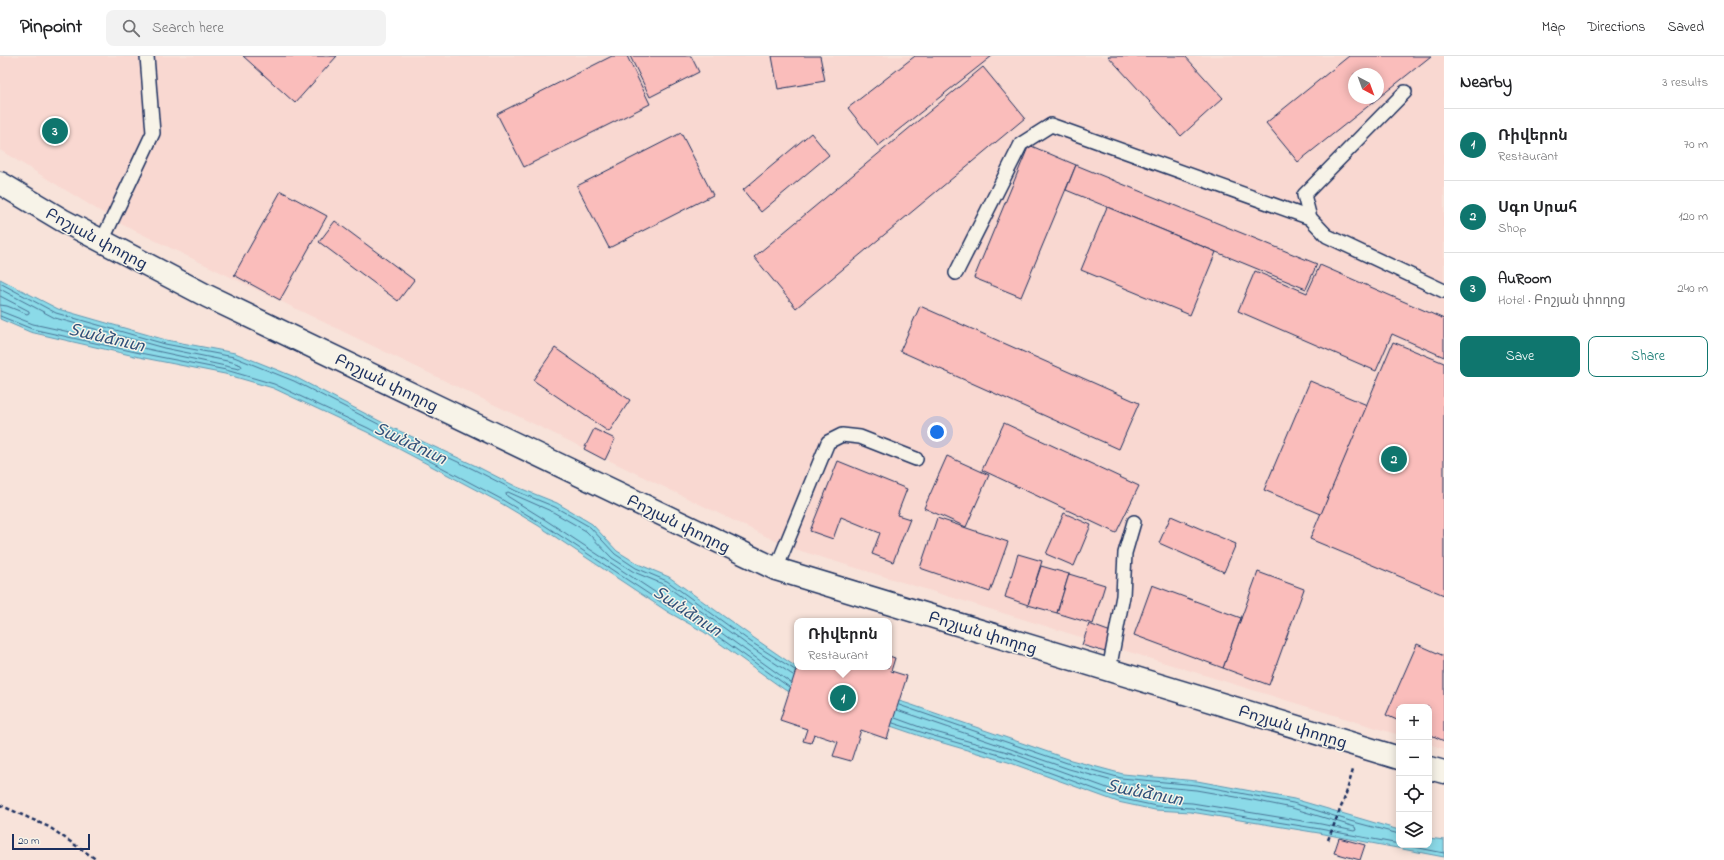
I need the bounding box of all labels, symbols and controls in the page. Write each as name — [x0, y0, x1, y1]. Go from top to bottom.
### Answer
search box — [106, 10, 386, 46]
text: Pinpoint — [20, 14, 82, 41]
icon: search — [120, 17, 142, 39]
text: Search here — [152, 17, 224, 39]
text: Map — [1542, 17, 1565, 38]
text: Directions — [1587, 17, 1645, 38]
text: Saved — [1667, 17, 1704, 38]
north arrow — [1348, 68, 1384, 104]
text: Nearby — [1460, 70, 1512, 95]
text: 3 results — [1662, 73, 1708, 92]
pin: 3 — [42, 116, 68, 146]
text: Ռիվերոն — [1498, 125, 1568, 147]
text: 1 — [1471, 135, 1475, 154]
text: 70 m — [1684, 135, 1708, 154]
text: Restaurant — [1498, 147, 1558, 166]
text: Սգո Սրահ — [1498, 197, 1577, 219]
street label: Բոշյան փողոց — [41, 203, 151, 277]
text: 2 — [1470, 207, 1476, 226]
text: 120 m — [1678, 207, 1708, 226]
text: Shop — [1498, 219, 1526, 238]
text: AuRoom — [1498, 268, 1551, 290]
text: 3 — [1470, 279, 1476, 298]
text: 240 m — [1677, 279, 1708, 298]
text: Hotel · Բոշյան փողոց — [1498, 291, 1625, 310]
water label: Տանձուտ — [66, 318, 148, 360]
button: Save — [1460, 336, 1580, 377]
button: Share — [1588, 336, 1708, 377]
street label: Բոշյան փողոց — [330, 348, 442, 419]
water label: Տանձուտ — [370, 417, 452, 472]
your location — [927, 422, 947, 442]
pin: 2 — [1381, 444, 1407, 474]
street label: Բոշյան փողոց — [622, 489, 734, 560]
water label: Տանձուտ — [648, 581, 727, 644]
street label: Բոշյան փողոց — [925, 606, 1040, 662]
popup — [794, 618, 892, 670]
text: Ռիվերոն — [808, 624, 878, 646]
text: Restaurant — [808, 646, 868, 665]
pin: 1 — [830, 683, 856, 713]
street label: Բոշյան փողոց — [1235, 700, 1350, 756]
map controls — [1396, 704, 1432, 848]
button: + — [1396, 704, 1432, 740]
button: − — [1396, 740, 1432, 776]
water label: Տանձուտ — [1105, 774, 1186, 813]
button: locate — [1396, 776, 1432, 812]
button: layers — [1396, 812, 1432, 848]
scale bar — [12, 832, 90, 851]
text: 20 m — [18, 833, 40, 849]

